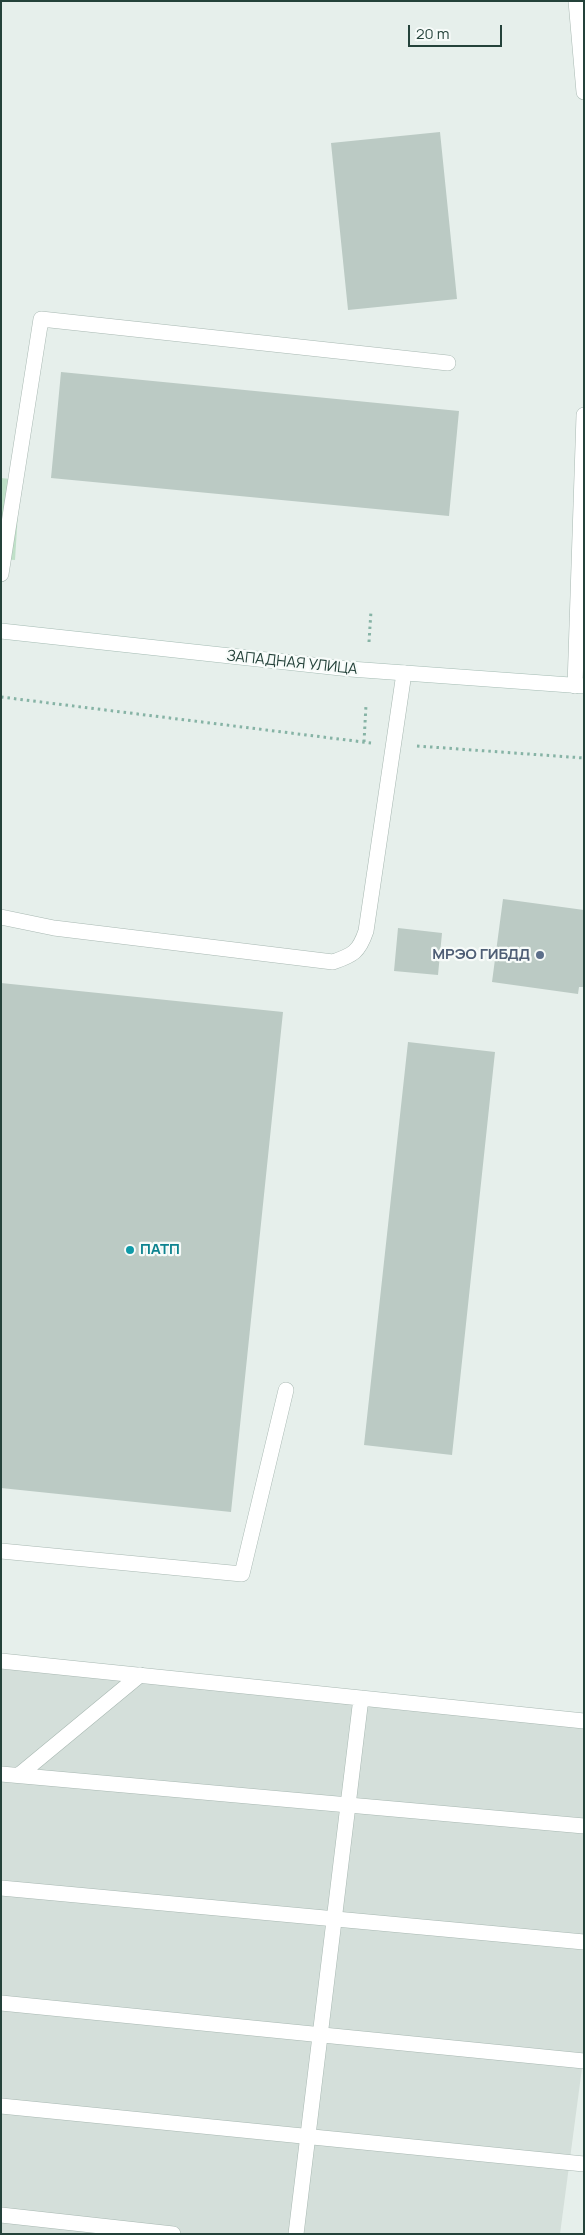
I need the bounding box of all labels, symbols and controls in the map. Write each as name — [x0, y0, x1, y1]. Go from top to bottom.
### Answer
scale bar — [410, 15, 504, 47]
text: 20 m — [416, 23, 449, 44]
street label: ЗАПАДНАЯ УЛИЦА — [226, 647, 358, 679]
place label: МРЭО ГИБДД — [432, 946, 530, 964]
marker: МРЭО ГИБДД — [534, 949, 546, 961]
place label: ПАТП — [140, 1241, 180, 1259]
marker: ПАТП — [124, 1244, 136, 1256]

